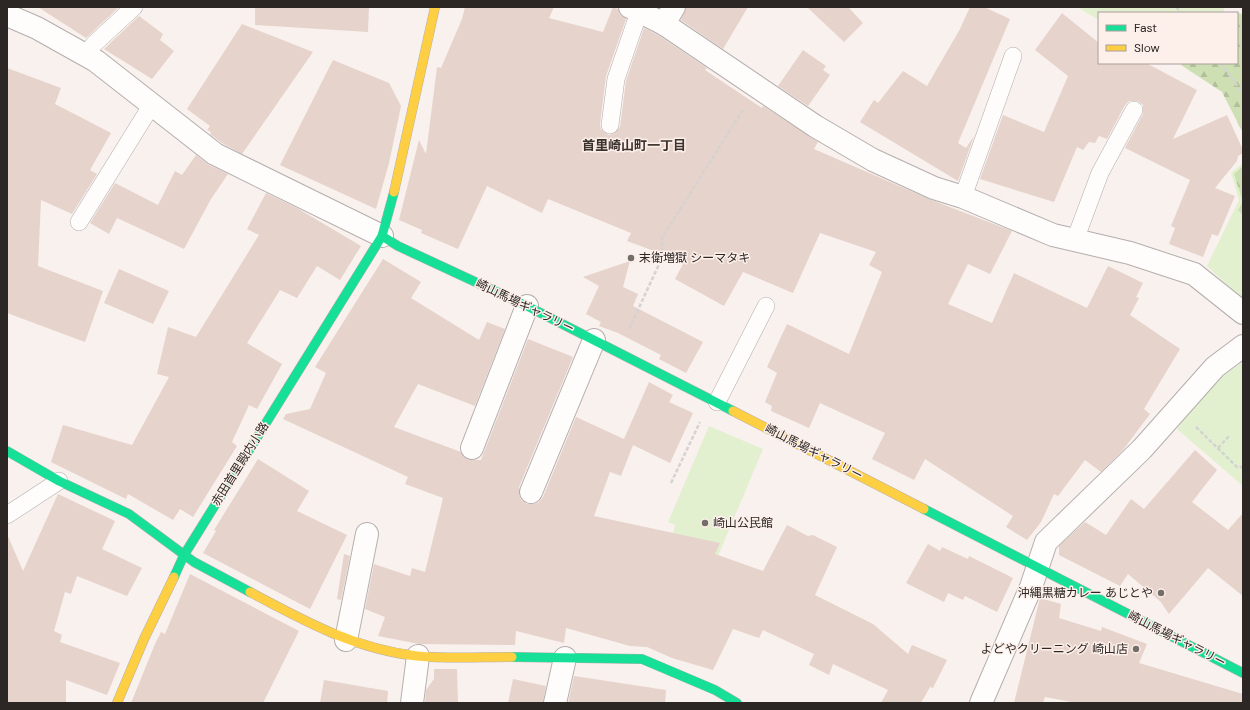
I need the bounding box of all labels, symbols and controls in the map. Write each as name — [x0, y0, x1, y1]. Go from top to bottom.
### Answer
legend — [1098, 12, 1238, 64]
text: Fast — [1134, 20, 1157, 36]
text: Slow — [1134, 40, 1160, 56]
district label: 首里崎山町一丁目 — [582, 137, 686, 154]
place label: 末衛増獄 シーマタキ — [639, 250, 750, 266]
marker: 末衛増獄 シーマタキ — [626, 253, 636, 263]
street label: 崎山馬場ギャラリー — [473, 275, 577, 337]
street label: 赤田首里殿内小路 — [208, 419, 272, 509]
street label: 崎山馬場ギャラリー — [762, 420, 866, 484]
place label: 崎山公民館 — [713, 515, 773, 531]
marker: 崎山公民館 — [700, 518, 710, 528]
place label: 沖縄黒糖カレー あじとや — [1018, 585, 1153, 601]
marker: 沖縄黒糖カレー あじとや — [1156, 588, 1166, 598]
street label: 崎山馬場ギャラリー — [1125, 607, 1229, 671]
place label: よどやクリーニング 崎山店 — [981, 641, 1128, 657]
marker: よどやクリーニング 崎山店 — [1131, 644, 1141, 654]

